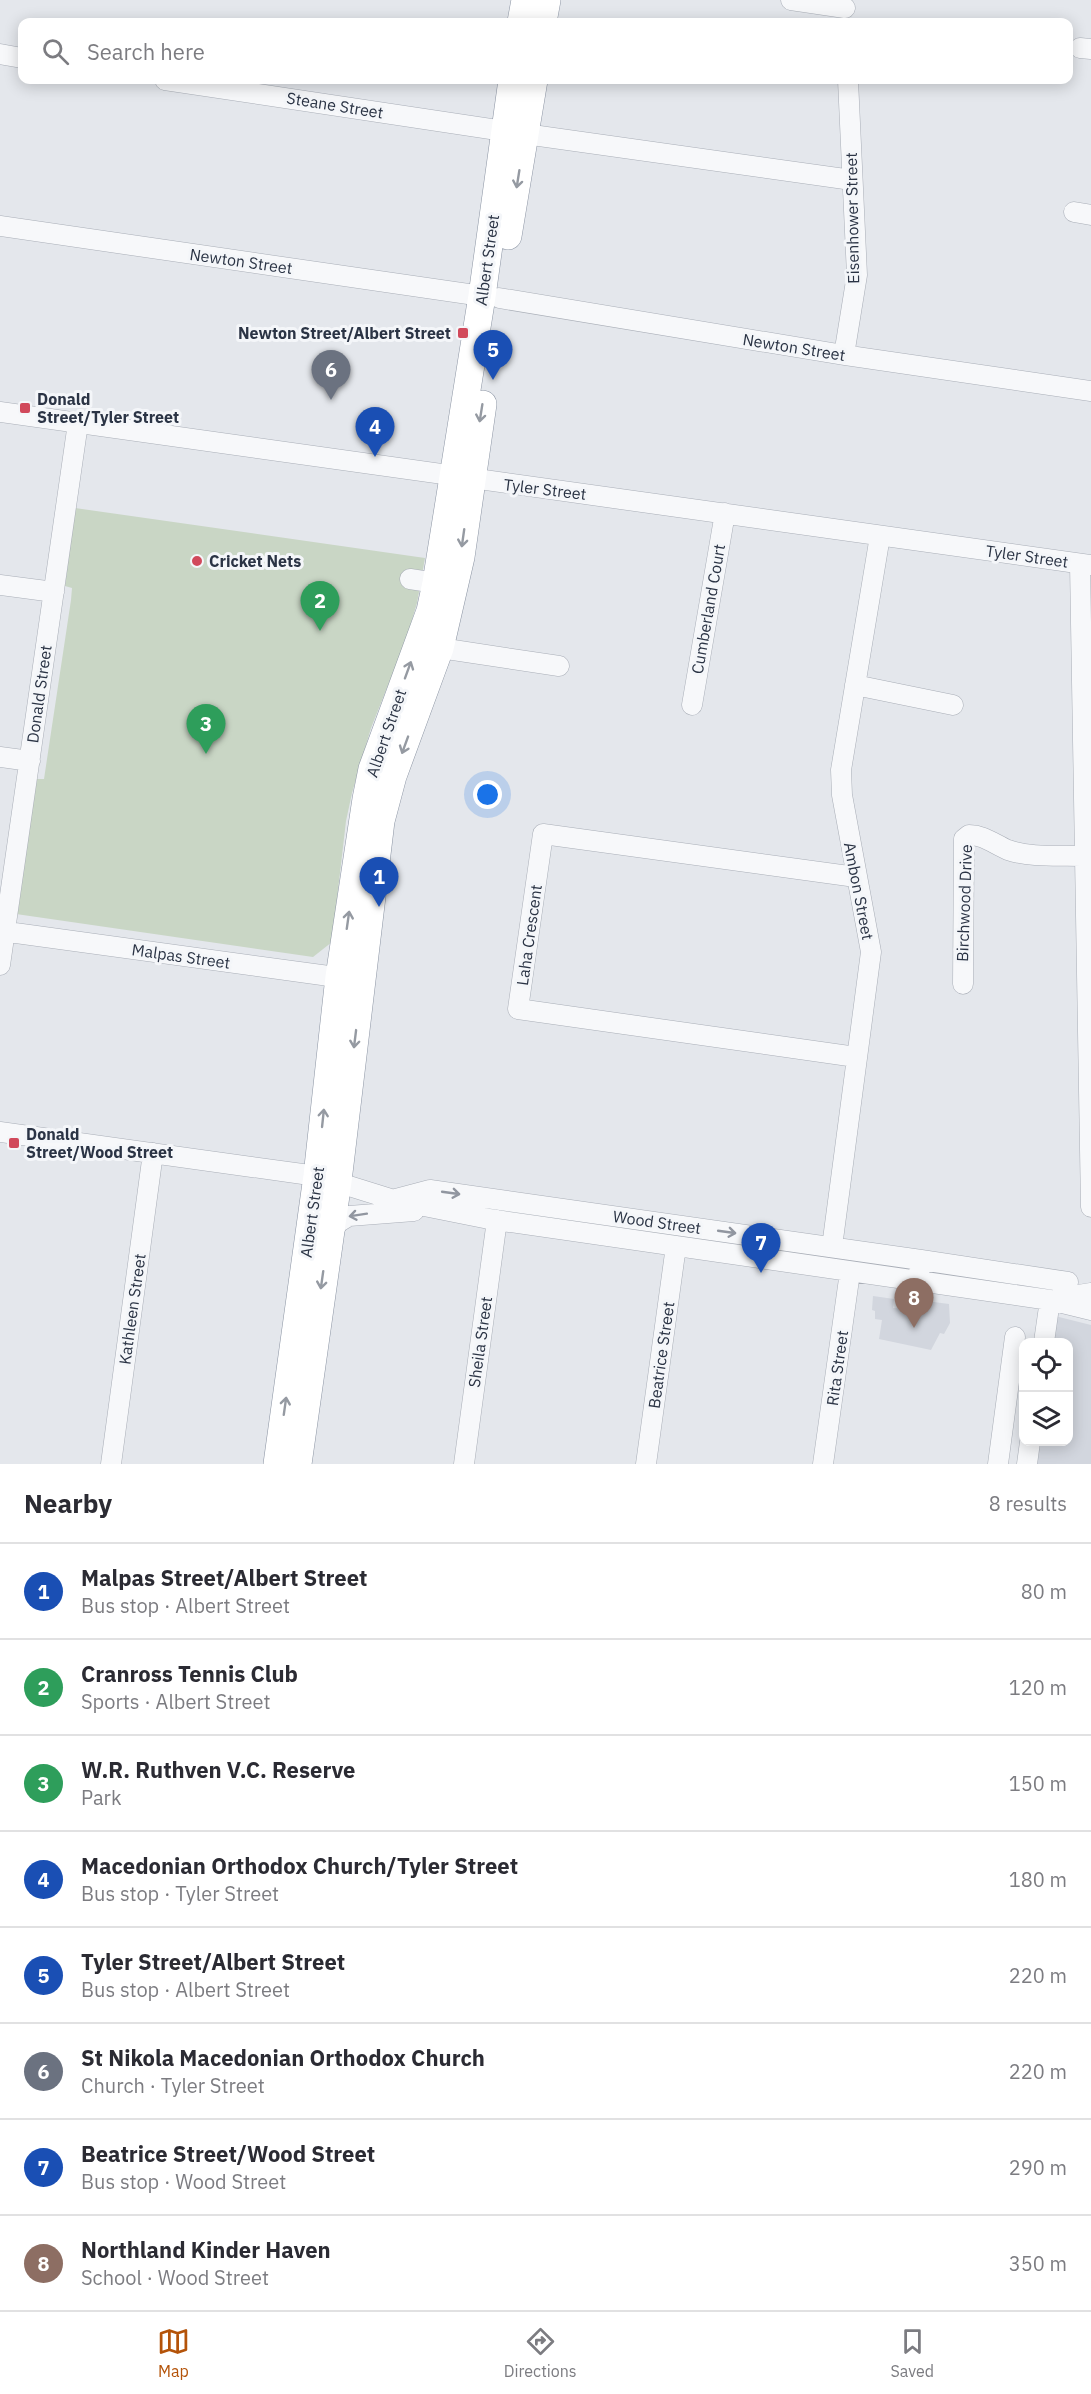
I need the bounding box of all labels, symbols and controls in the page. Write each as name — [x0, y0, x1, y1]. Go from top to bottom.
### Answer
search box — [18, 18, 1073, 84]
icon: search — [39, 35, 72, 68]
text: Search here — [87, 37, 205, 66]
street label: Steane Street — [285, 87, 385, 123]
street label: Eisenhower Street — [841, 152, 863, 284]
one-way arrow — [512, 168, 523, 188]
street label: Albert Street — [471, 213, 503, 307]
street label: Newton Street — [188, 244, 294, 278]
place label: Newton Street/Albert Street — [238, 323, 451, 343]
marker: Newton Street/Albert Street — [456, 326, 470, 340]
street label: Newton Street — [741, 329, 847, 365]
pin: 5 — [474, 330, 512, 380]
pin: 6 — [312, 350, 350, 400]
place label: Donald Street/Tyler Street — [37, 389, 179, 427]
marker: Donald Street/Tyler Street — [18, 401, 32, 415]
one-way arrow — [476, 403, 487, 422]
pin: 4 — [356, 408, 394, 457]
street label: Tyler Street — [503, 474, 587, 504]
one-way arrow — [458, 527, 469, 547]
street label: Tyler Street — [984, 540, 1070, 572]
street label: Cumberland Court — [687, 543, 729, 675]
place label: Cricket Nets — [209, 551, 301, 571]
marker: Cricket Nets — [190, 554, 204, 568]
pin: 2 — [300, 582, 340, 631]
street label: Donald Street — [22, 644, 56, 744]
one-way arrow — [404, 661, 415, 680]
street label: Albert Street — [362, 686, 410, 780]
pin: 3 — [186, 704, 226, 754]
one-way arrow — [398, 735, 409, 754]
your location — [473, 780, 502, 809]
street label: Ambon Street — [840, 840, 878, 942]
street label: Birchwood Drive — [952, 844, 976, 962]
pin: 1 — [360, 858, 398, 907]
street label: Laha Crescent — [512, 883, 546, 987]
one-way arrow — [343, 910, 354, 930]
street label: Malpas Street — [131, 939, 231, 973]
one-way arrow — [349, 1028, 360, 1048]
one-way arrow — [318, 1108, 329, 1128]
place label: Donald Street/Wood Street — [26, 1124, 173, 1162]
marker: Donald Street/Wood Street — [7, 1136, 21, 1150]
street label: Albert Street — [296, 1165, 328, 1259]
one-way arrow — [440, 1188, 460, 1199]
street label: Wood Street — [612, 1206, 702, 1238]
one-way arrow — [349, 1209, 368, 1220]
pin: 7 — [742, 1224, 780, 1273]
one-way arrow — [717, 1226, 736, 1237]
street label: Kathleen Street — [114, 1252, 150, 1366]
one-way arrow — [317, 1270, 328, 1289]
pin: 8 — [894, 1278, 934, 1328]
street label: Sheila Street — [464, 1295, 496, 1389]
street label: Beatrice Street — [644, 1300, 678, 1410]
street label: Rita Street — [822, 1329, 852, 1407]
map controls — [1019, 1338, 1073, 1446]
button: locate — [1019, 1338, 1073, 1392]
button: layers — [1019, 1392, 1073, 1446]
one-way arrow — [280, 1397, 291, 1416]
text: Nearby — [24, 1486, 112, 1520]
text: 8 results — [989, 1490, 1067, 1517]
text: Malpas Street/Albert Street — [81, 1563, 368, 1592]
text: 1 — [38, 1578, 50, 1605]
text: 80 m — [1021, 1578, 1067, 1605]
text: Bus stop · Albert Street — [81, 1592, 290, 1619]
text: Cranross Tennis Club — [81, 1659, 298, 1688]
text: 2 — [38, 1674, 50, 1701]
text: 120 m — [1009, 1674, 1067, 1701]
text: Sports · Albert Street — [81, 1688, 270, 1715]
text: W.R. Ruthven V.C. Reserve — [81, 1755, 355, 1784]
text: 3 — [38, 1770, 50, 1797]
text: 150 m — [1009, 1770, 1067, 1797]
text: Park — [81, 1784, 121, 1811]
text: Macedonian Orthodox Church/Tyler Street — [81, 1851, 518, 1880]
text: 4 — [38, 1866, 50, 1893]
text: 180 m — [1009, 1866, 1067, 1893]
text: Bus stop · Tyler Street — [81, 1880, 279, 1907]
text: Tyler Street/Albert Street — [81, 1947, 345, 1976]
text: 5 — [38, 1962, 50, 1989]
text: 220 m — [1009, 1962, 1067, 1989]
text: Bus stop · Albert Street — [81, 1976, 290, 2003]
text: St Nikola Macedonian Orthodox Church — [81, 2043, 485, 2072]
text: 6 — [38, 2058, 50, 2085]
text: 220 m — [1009, 2058, 1067, 2085]
text: Church · Tyler Street — [81, 2072, 265, 2099]
text: Beatrice Street/Wood Street — [81, 2139, 375, 2168]
text: 7 — [38, 2154, 50, 2181]
text: 290 m — [1009, 2154, 1067, 2181]
text: Bus stop · Wood Street — [81, 2168, 286, 2195]
text: Northland Kinder Haven — [81, 2235, 331, 2264]
text: 8 — [38, 2250, 50, 2277]
text: 350 m — [1009, 2250, 1067, 2277]
text: School · Wood Street — [81, 2264, 269, 2291]
tab: Map — [157, 2325, 190, 2381]
tab: Directions — [504, 2325, 577, 2381]
tab: Saved — [891, 2325, 934, 2381]

